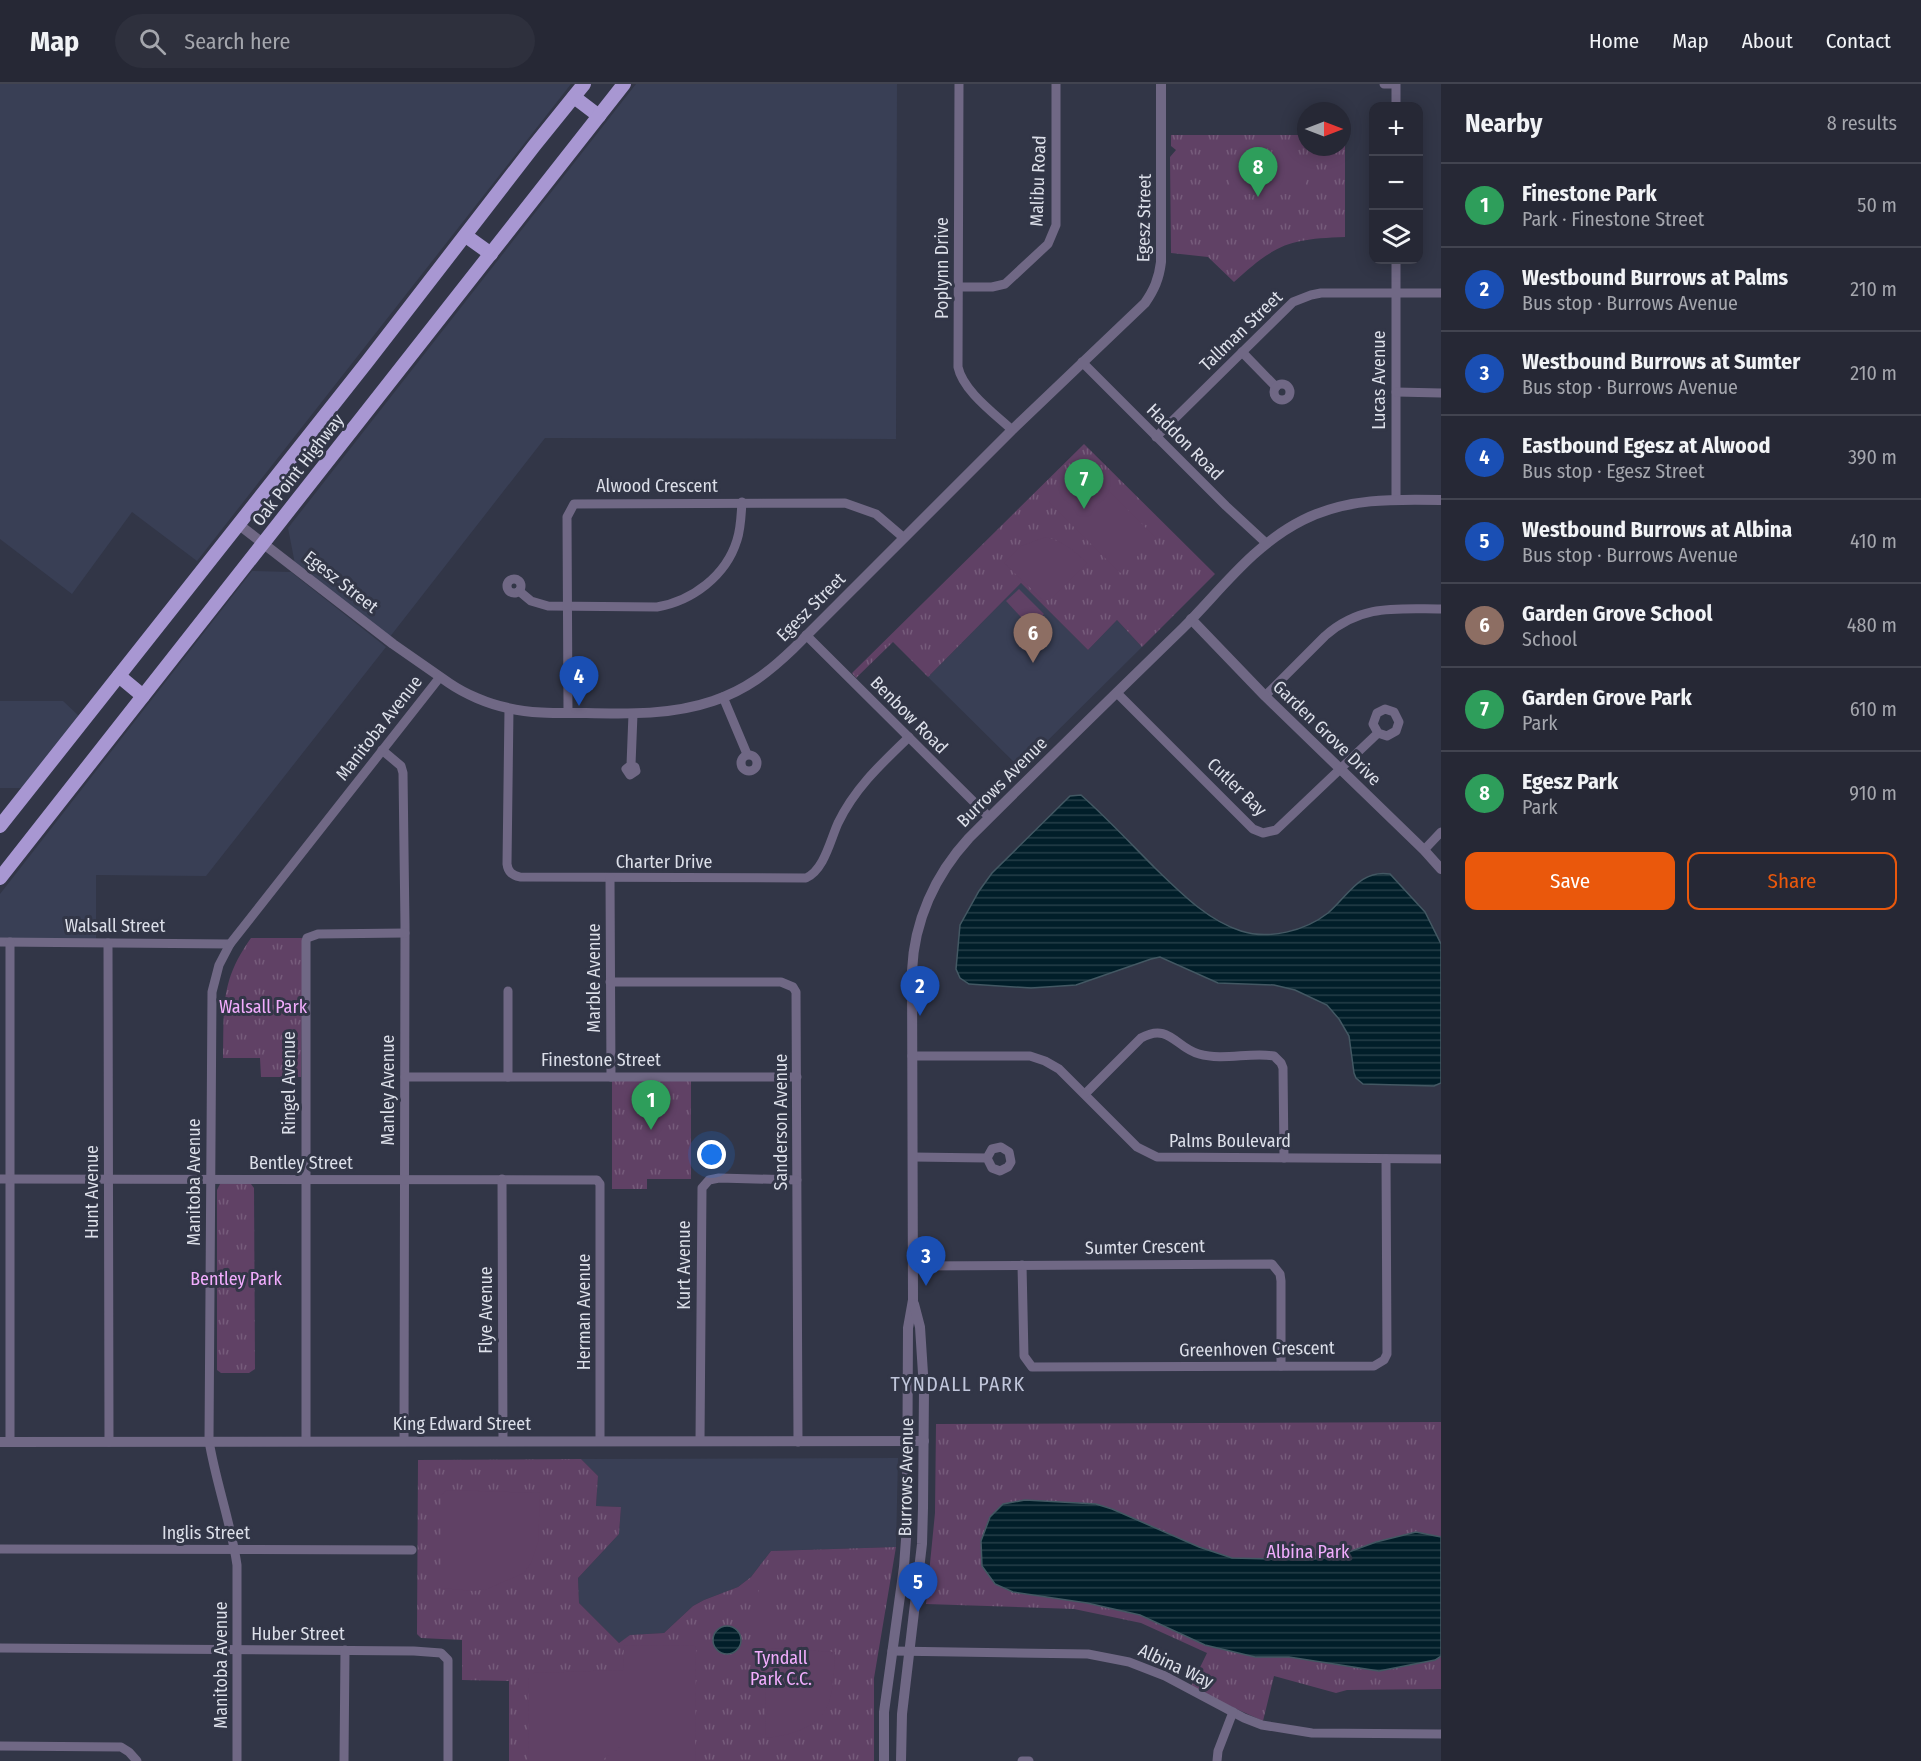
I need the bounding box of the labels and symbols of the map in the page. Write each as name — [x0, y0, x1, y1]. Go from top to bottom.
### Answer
north arrow — [1297, 102, 1351, 156]
street label: Malibu Road — [1025, 135, 1051, 227]
pin: 8 — [1238, 147, 1278, 197]
street label: Egesz Street — [1132, 173, 1156, 262]
street label: Poplynn Drive — [931, 217, 953, 319]
street label: Tallman Street — [1195, 286, 1287, 376]
street label: Lucas Avenue — [1368, 330, 1390, 430]
street label: Haddon Road — [1142, 399, 1228, 485]
street label: Oak Point Highway — [247, 409, 349, 531]
pin: 7 — [1064, 460, 1104, 509]
street label: Alwood Crescent — [596, 475, 718, 497]
street label: Egesz Street — [299, 546, 383, 618]
street label: Egesz Street — [772, 568, 850, 646]
pin: 6 — [1014, 614, 1052, 663]
pin: 4 — [560, 656, 598, 706]
street label: Manitoba Avenue — [331, 671, 427, 785]
street label: Benbow Road — [866, 672, 952, 758]
street label: Garden Grove Drive — [1268, 676, 1386, 790]
street label: Burrows Avenue — [952, 732, 1052, 832]
street label: Cutler Bay — [1203, 753, 1271, 821]
street label: Charter Drive — [616, 851, 712, 873]
street label: Walsall Street — [65, 915, 165, 937]
street label: Marble Avenue — [583, 923, 605, 1033]
pin: 2 — [900, 966, 940, 1016]
park label: Walsall Park — [219, 996, 308, 1018]
street label: Ringel Avenue — [278, 1031, 300, 1135]
street label: Manley Avenue — [377, 1034, 399, 1145]
street label: Finestone Street — [541, 1049, 661, 1071]
street label: Sanderson Avenue — [770, 1054, 792, 1190]
pin: 1 — [632, 1080, 670, 1130]
street label: Manitoba Avenue — [183, 1118, 205, 1246]
street label: Palms Boulevard — [1169, 1130, 1291, 1152]
your location — [697, 1140, 726, 1169]
street label: Hunt Avenue — [81, 1145, 103, 1239]
street label: Bentley Street — [249, 1152, 353, 1174]
street label: Kurt Avenue — [673, 1220, 695, 1310]
street label: Sumter Crescent — [1085, 1235, 1205, 1259]
pin: 3 — [906, 1236, 946, 1286]
street label: Herman Avenue — [573, 1254, 595, 1370]
street label: Flye Avenue — [475, 1266, 497, 1354]
park label: Bentley Park — [190, 1268, 282, 1290]
street label: Greenhoven Crescent — [1179, 1337, 1335, 1361]
district label: TYNDALL PARK — [891, 1372, 1025, 1396]
street label: King Edward Street — [393, 1413, 531, 1435]
street label: Burrows Avenue — [894, 1417, 918, 1536]
street label: Inglis Street — [162, 1522, 250, 1544]
park label: Albina Park — [1267, 1541, 1350, 1563]
pin: 5 — [898, 1562, 938, 1612]
street label: Manitoba Avenue — [210, 1601, 232, 1729]
street label: Huber Street — [251, 1623, 345, 1645]
street label: Albina Way — [1135, 1639, 1217, 1693]
park label: Tyndall Park C.C. — [750, 1647, 812, 1690]

